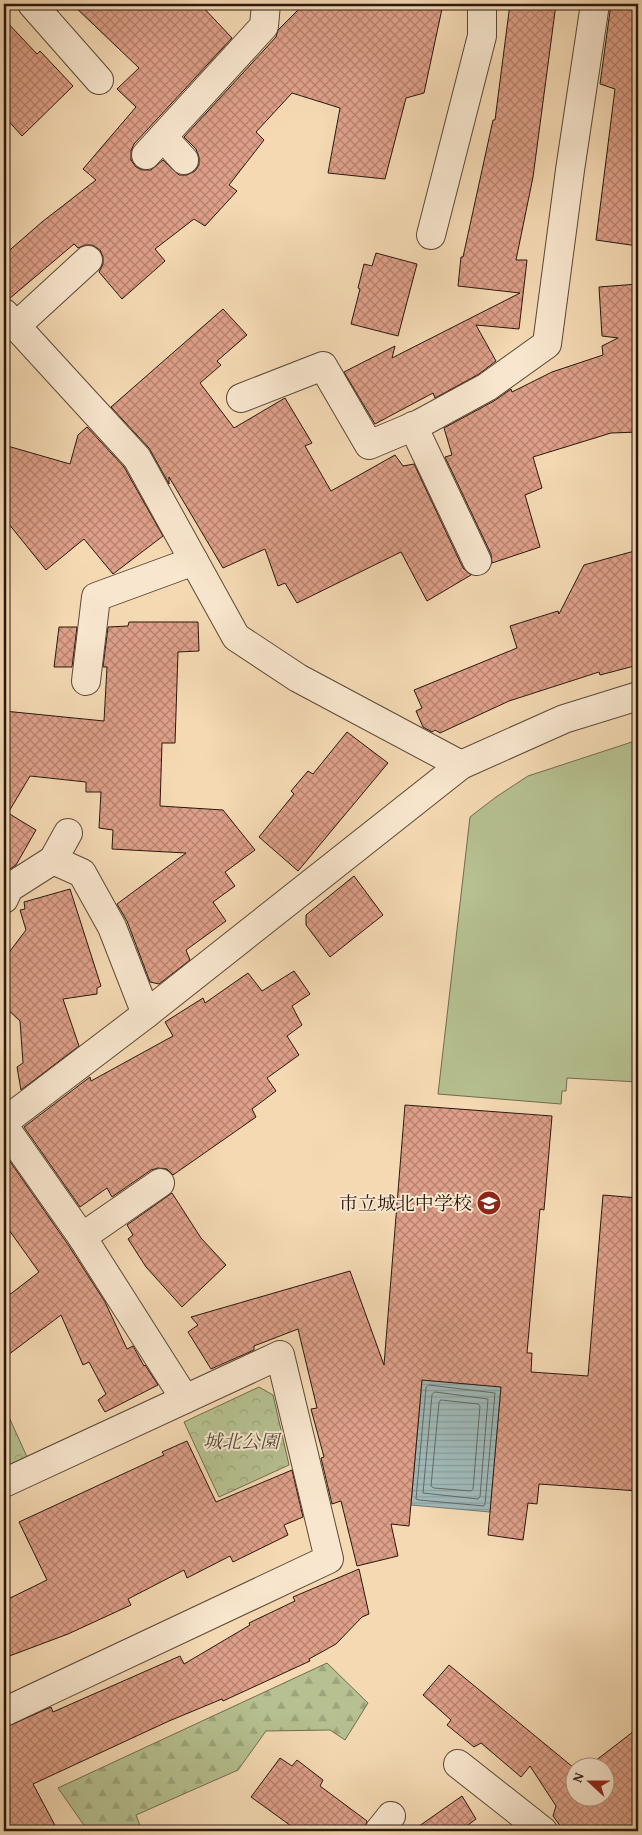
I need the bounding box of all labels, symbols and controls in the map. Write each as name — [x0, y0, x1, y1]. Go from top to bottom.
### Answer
place label: 市立城北中学校 — [339, 1189, 472, 1217]
school or university icon: 市立城北中学校 — [476, 1190, 502, 1216]
park label: 城北公園 — [203, 1427, 282, 1455]
north arrow — [564, 1758, 614, 1808]
text: N — [567, 1769, 589, 1785]

